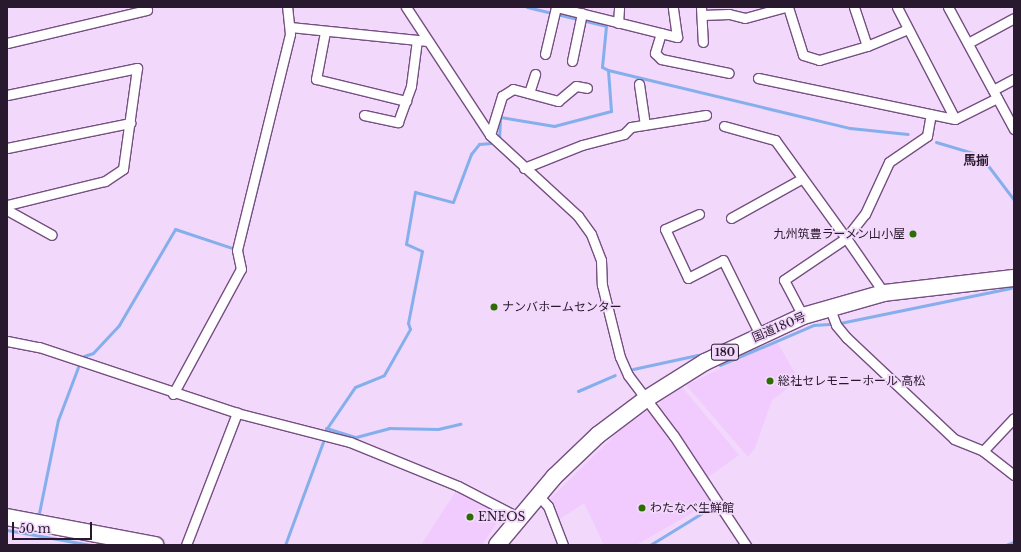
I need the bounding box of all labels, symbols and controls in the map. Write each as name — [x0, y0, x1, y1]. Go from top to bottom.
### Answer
district label: 馬揃 — [963, 153, 989, 169]
place label: 九州筑豊ラーメン山小屋 — [773, 227, 905, 241]
marker: 九州筑豊ラーメン山小屋 — [908, 229, 918, 239]
place label: ナンバホームセンター — [502, 300, 622, 314]
marker: ナンバホームセンター — [489, 302, 499, 312]
street label: 国道180号 — [750, 309, 808, 345]
road number: 180 — [710, 343, 740, 361]
place label: 総社セレモニーホール 高松 — [778, 374, 925, 388]
marker: 総社セレモニーホール 高松 — [765, 376, 775, 386]
place label: わたなべ生鮮館 — [650, 501, 734, 515]
marker: わたなべ生鮮館 — [637, 503, 647, 513]
place label: ENEOS — [478, 510, 525, 524]
marker: ENEOS — [465, 512, 475, 522]
scale bar — [14, 514, 94, 540]
text: 50 m — [19, 521, 51, 536]

